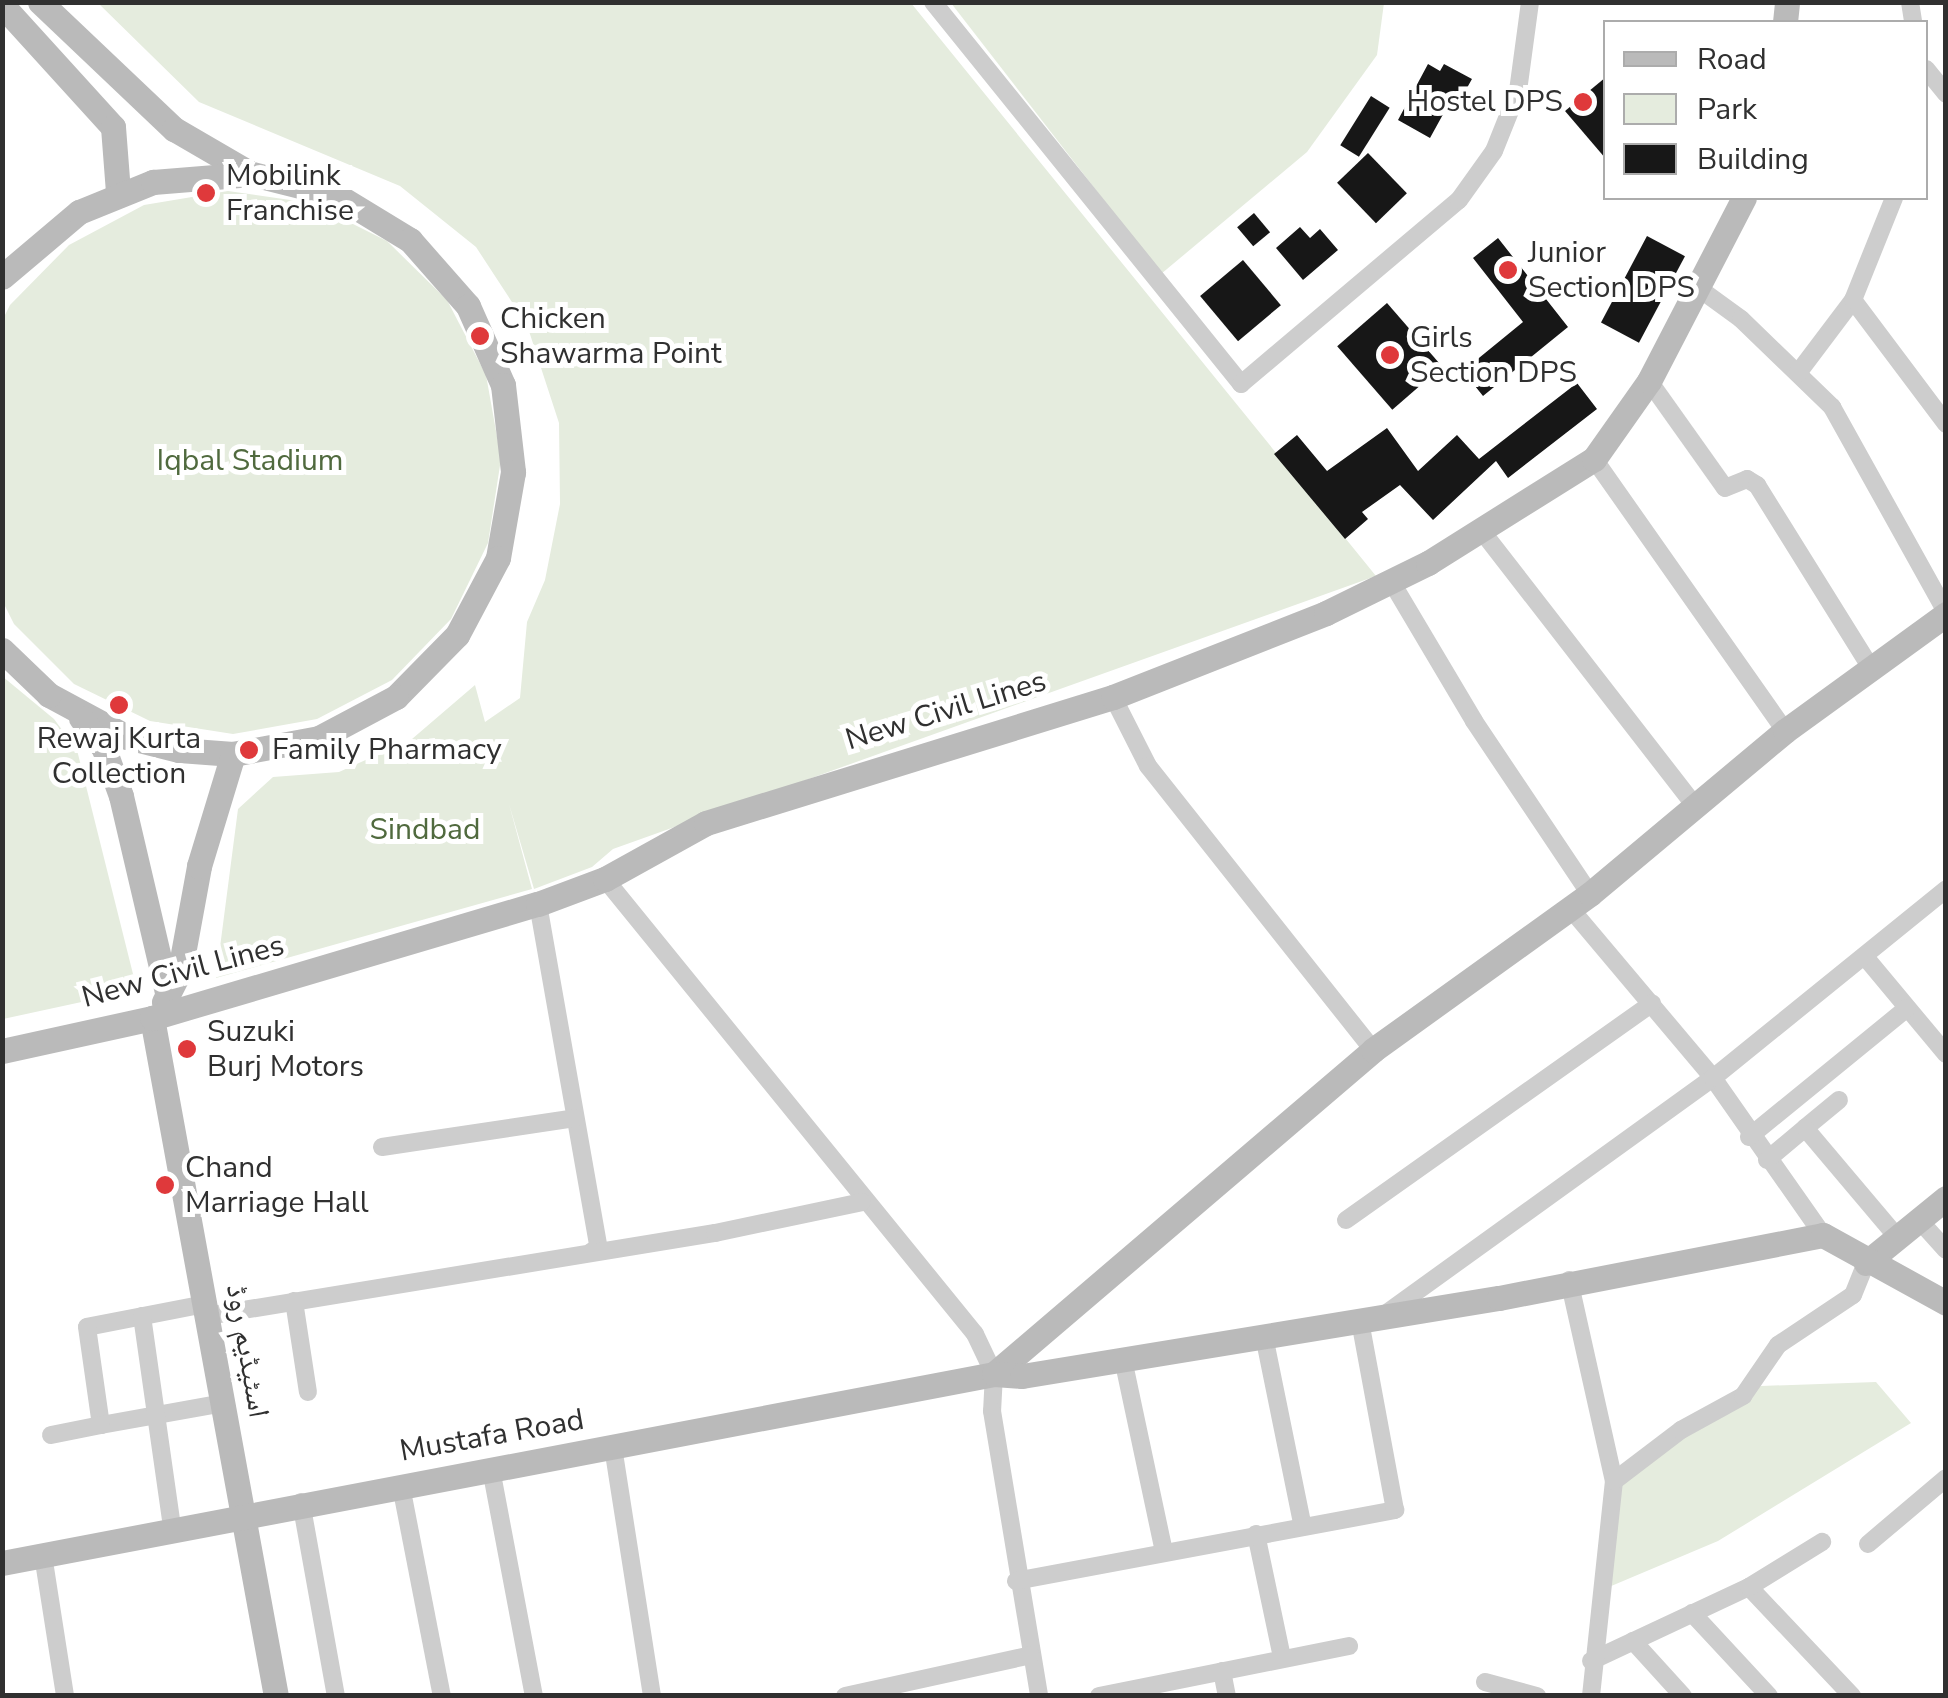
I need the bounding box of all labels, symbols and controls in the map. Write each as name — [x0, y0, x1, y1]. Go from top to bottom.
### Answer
legend — [1603, 20, 1928, 200]
text: Road — [1697, 39, 1767, 80]
place label: Hostel DPS — [1407, 84, 1563, 120]
text: Park — [1697, 89, 1757, 130]
marker: Hostel DPS — [1572, 91, 1594, 113]
text: Building — [1697, 139, 1809, 180]
place label: Mobilink Franchise — [226, 158, 354, 228]
marker: Mobilink Franchise — [195, 182, 217, 204]
place label: Junior Section DPS — [1528, 235, 1695, 306]
marker: Junior Section DPS — [1497, 259, 1519, 281]
place label: Chicken Shawarma Point — [500, 301, 722, 372]
place label: Girls Section DPS — [1410, 320, 1577, 390]
marker: Chicken Shawarma Point — [469, 325, 491, 347]
marker: Girls Section DPS — [1379, 344, 1401, 366]
park label: Iqbal Stadium — [157, 443, 343, 479]
street label: New Civil Lines — [841, 663, 1051, 759]
marker: Rewaj Kurta Collection — [108, 694, 130, 716]
place label: Rewaj Kurta Collection — [37, 721, 201, 792]
place label: Family Pharmacy — [272, 732, 502, 768]
marker: Family Pharmacy — [236, 737, 262, 763]
park label: Sindbad — [370, 812, 480, 848]
street label: New Civil Lines — [78, 928, 288, 1016]
place label: Suzuki Burj Motors — [207, 1014, 364, 1084]
marker: Suzuki Burj Motors — [176, 1038, 198, 1060]
place label: Chand Marriage Hall — [185, 1150, 369, 1220]
marker: Chand Marriage Hall — [154, 1174, 176, 1196]
street label: اسٹیڈیم روڈ — [218, 1282, 276, 1420]
street label: Mustafa Road — [397, 1402, 587, 1470]

